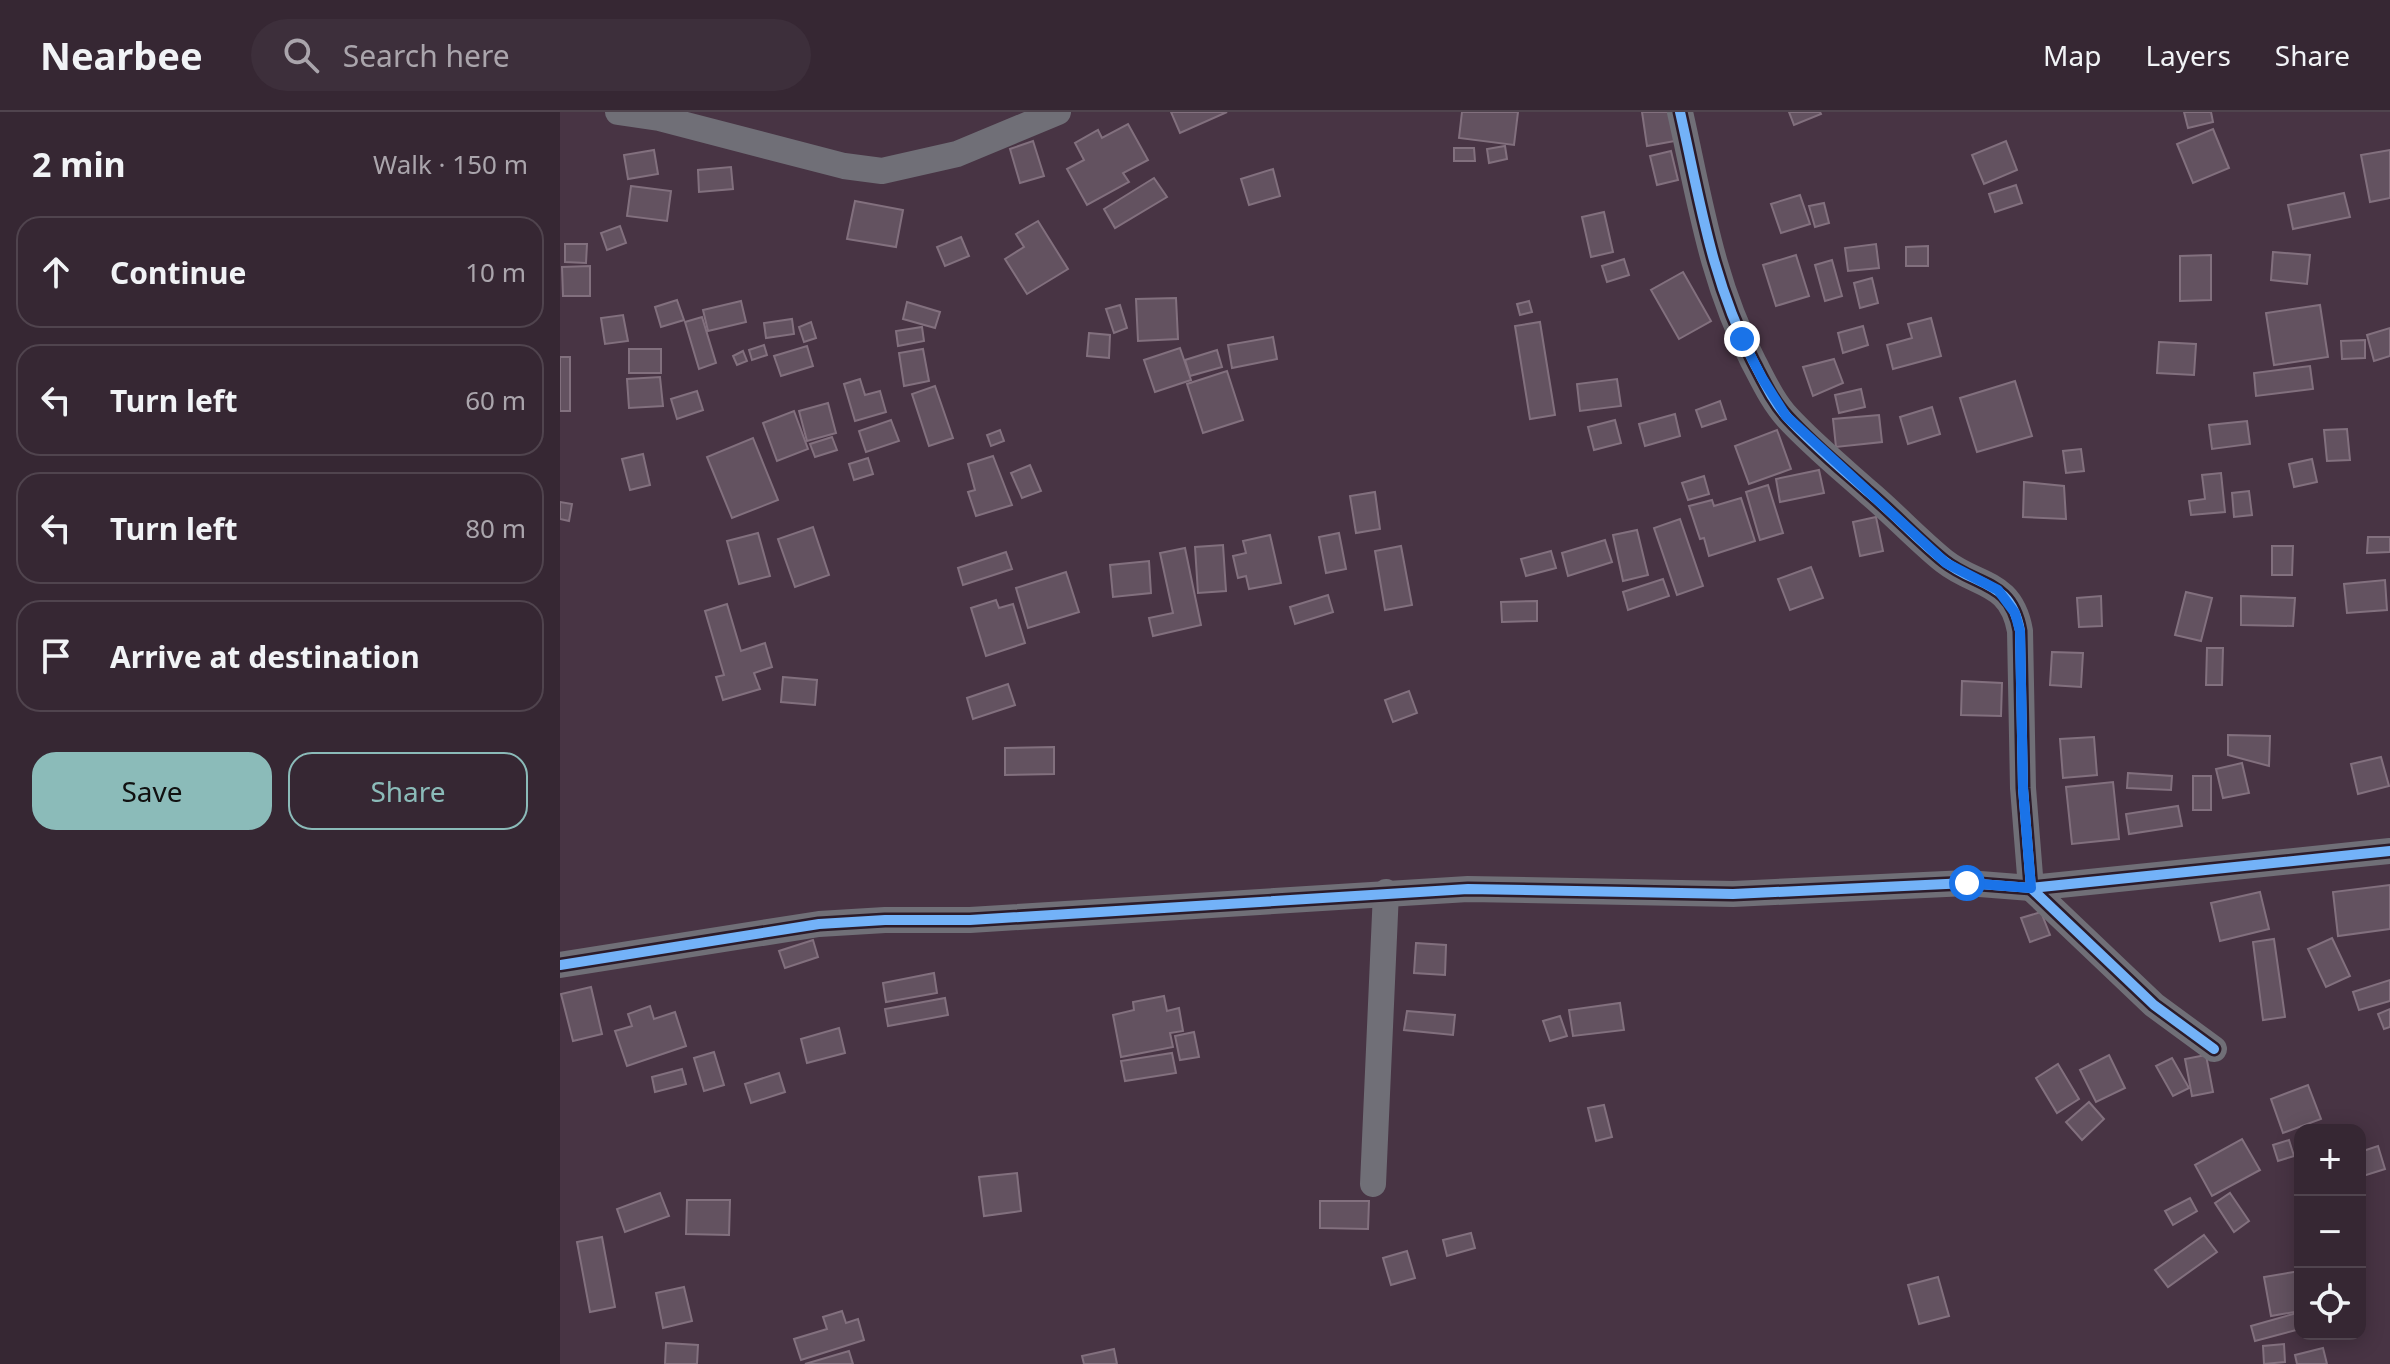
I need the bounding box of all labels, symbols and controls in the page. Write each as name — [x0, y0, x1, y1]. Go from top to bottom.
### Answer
search box — [251, 19, 811, 91]
text: Nearbee — [40, 29, 203, 81]
icon: search — [279, 33, 323, 77]
text: Search here — [343, 35, 510, 76]
text: Map — [2043, 36, 2101, 74]
text: Layers — [2145, 36, 2231, 74]
text: Share — [2275, 36, 2350, 74]
text: 2 min — [32, 141, 126, 187]
text: Walk · 150 m — [373, 146, 528, 182]
icon: ahead — [34, 250, 78, 294]
text: Continue — [110, 252, 246, 293]
text: 10 m — [465, 254, 526, 290]
route end — [1724, 321, 1760, 357]
icon: left — [34, 378, 78, 422]
text: Turn left — [110, 380, 238, 421]
text: 60 m — [465, 382, 526, 418]
icon: left — [34, 506, 78, 550]
text: Turn left — [110, 508, 238, 549]
text: 80 m — [465, 510, 526, 546]
icon: arrive — [34, 634, 78, 678]
text: Arrive at destination — [110, 636, 420, 677]
button: Save — [32, 752, 272, 830]
button: Share — [288, 752, 528, 830]
route start — [1949, 865, 1985, 901]
map controls — [2294, 1124, 2366, 1340]
button: + — [2294, 1124, 2366, 1196]
button: − — [2294, 1196, 2366, 1268]
button: locate — [2294, 1268, 2366, 1340]

